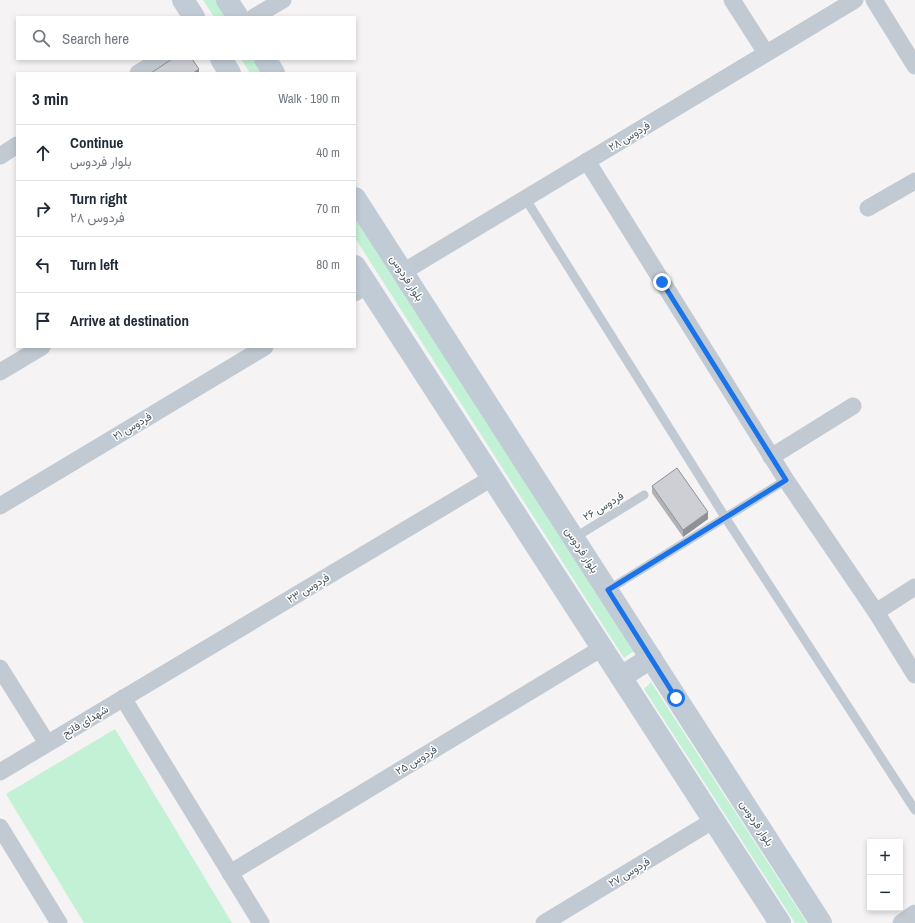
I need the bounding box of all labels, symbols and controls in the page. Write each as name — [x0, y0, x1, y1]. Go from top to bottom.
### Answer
search box — [16, 16, 356, 60]
icon: search — [30, 27, 52, 49]
text: Search here — [62, 28, 129, 49]
text: 3 min — [32, 87, 68, 110]
text: Walk · 190 m — [278, 90, 340, 107]
street label: فردوس ۲۸ — [606, 118, 652, 154]
text: Continue — [70, 132, 123, 153]
icon: ahead — [32, 142, 54, 164]
text: 40 m — [316, 144, 340, 161]
text: بلوار فردوس — [70, 153, 131, 170]
text: Turn right — [70, 188, 127, 209]
icon: right — [32, 198, 54, 220]
text: 70 m — [316, 200, 340, 217]
text: فردوس ۲۸ — [70, 209, 125, 226]
street label: بلوار فردوس — [387, 252, 427, 304]
icon: left — [32, 254, 54, 276]
text: Turn left — [70, 254, 118, 275]
text: 80 m — [316, 256, 340, 273]
route end — [653, 273, 671, 291]
icon: arrive — [32, 310, 54, 332]
text: Arrive at destination — [70, 310, 189, 331]
street label: فردوس ۲۱ — [110, 409, 154, 443]
street label: فردوس ۲۶ — [580, 488, 626, 524]
street label: بلوار فردوس — [562, 524, 602, 576]
street label: فردوس ۲۳ — [284, 570, 332, 606]
route start — [667, 689, 685, 707]
street label: شهدای فاتح — [59, 702, 112, 741]
street label: فردوس ۲۵ — [393, 742, 439, 778]
street label: بلوار فردوس — [737, 797, 777, 849]
map controls — [867, 839, 903, 911]
button: + — [867, 839, 903, 875]
street label: فردوس ۲۷ — [606, 854, 652, 890]
button: − — [867, 875, 903, 911]

